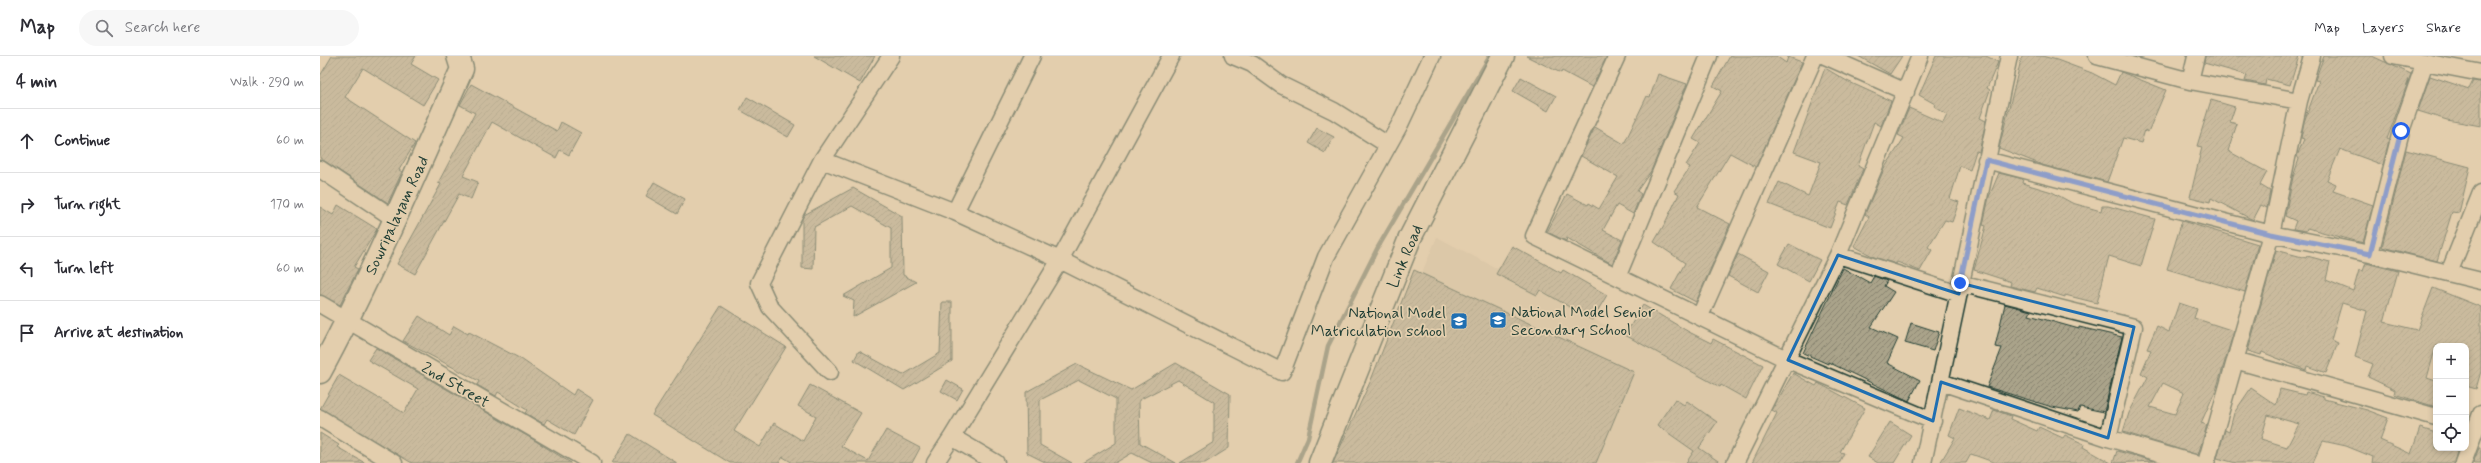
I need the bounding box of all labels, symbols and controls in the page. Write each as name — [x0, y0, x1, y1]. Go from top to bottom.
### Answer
search box — [79, 10, 359, 46]
text: Map — [20, 15, 55, 40]
icon: search — [93, 17, 115, 39]
text: Search here — [125, 18, 200, 38]
text: Map — [2314, 19, 2340, 37]
text: Layers — [2362, 19, 2404, 37]
text: Share — [2426, 19, 2461, 37]
text: 4 min — [16, 71, 57, 93]
text: Walk · 290 m — [230, 74, 304, 91]
route start — [2392, 122, 2410, 140]
icon: ahead — [16, 130, 38, 152]
text: Continue — [54, 131, 110, 151]
text: 60 m — [276, 132, 304, 149]
street label: Sowripalayam Road — [361, 153, 434, 278]
icon: right — [16, 194, 38, 216]
text: Turn right — [54, 195, 121, 215]
text: 170 m — [270, 196, 304, 213]
street label: Link Road — [1383, 222, 1428, 291]
icon: left — [16, 258, 38, 280]
text: Turn left — [54, 259, 114, 279]
text: 60 m — [276, 260, 304, 277]
route end — [1951, 274, 1969, 292]
place label: National Model Senior Secondary School — [1511, 302, 1655, 341]
place label: National Model Matriculation school — [1311, 303, 1446, 342]
school or university icon: National Model Senior Secondary School — [1488, 310, 1508, 330]
school or university icon: National Model Matriculation school — [1449, 311, 1469, 331]
icon: arrive — [16, 322, 38, 344]
text: Arrive at destination — [54, 323, 183, 343]
map controls — [2433, 343, 2469, 451]
button: + — [2433, 343, 2469, 379]
street label: 2nd Street — [418, 357, 493, 413]
button: − — [2433, 379, 2469, 415]
button: locate — [2433, 415, 2469, 451]

